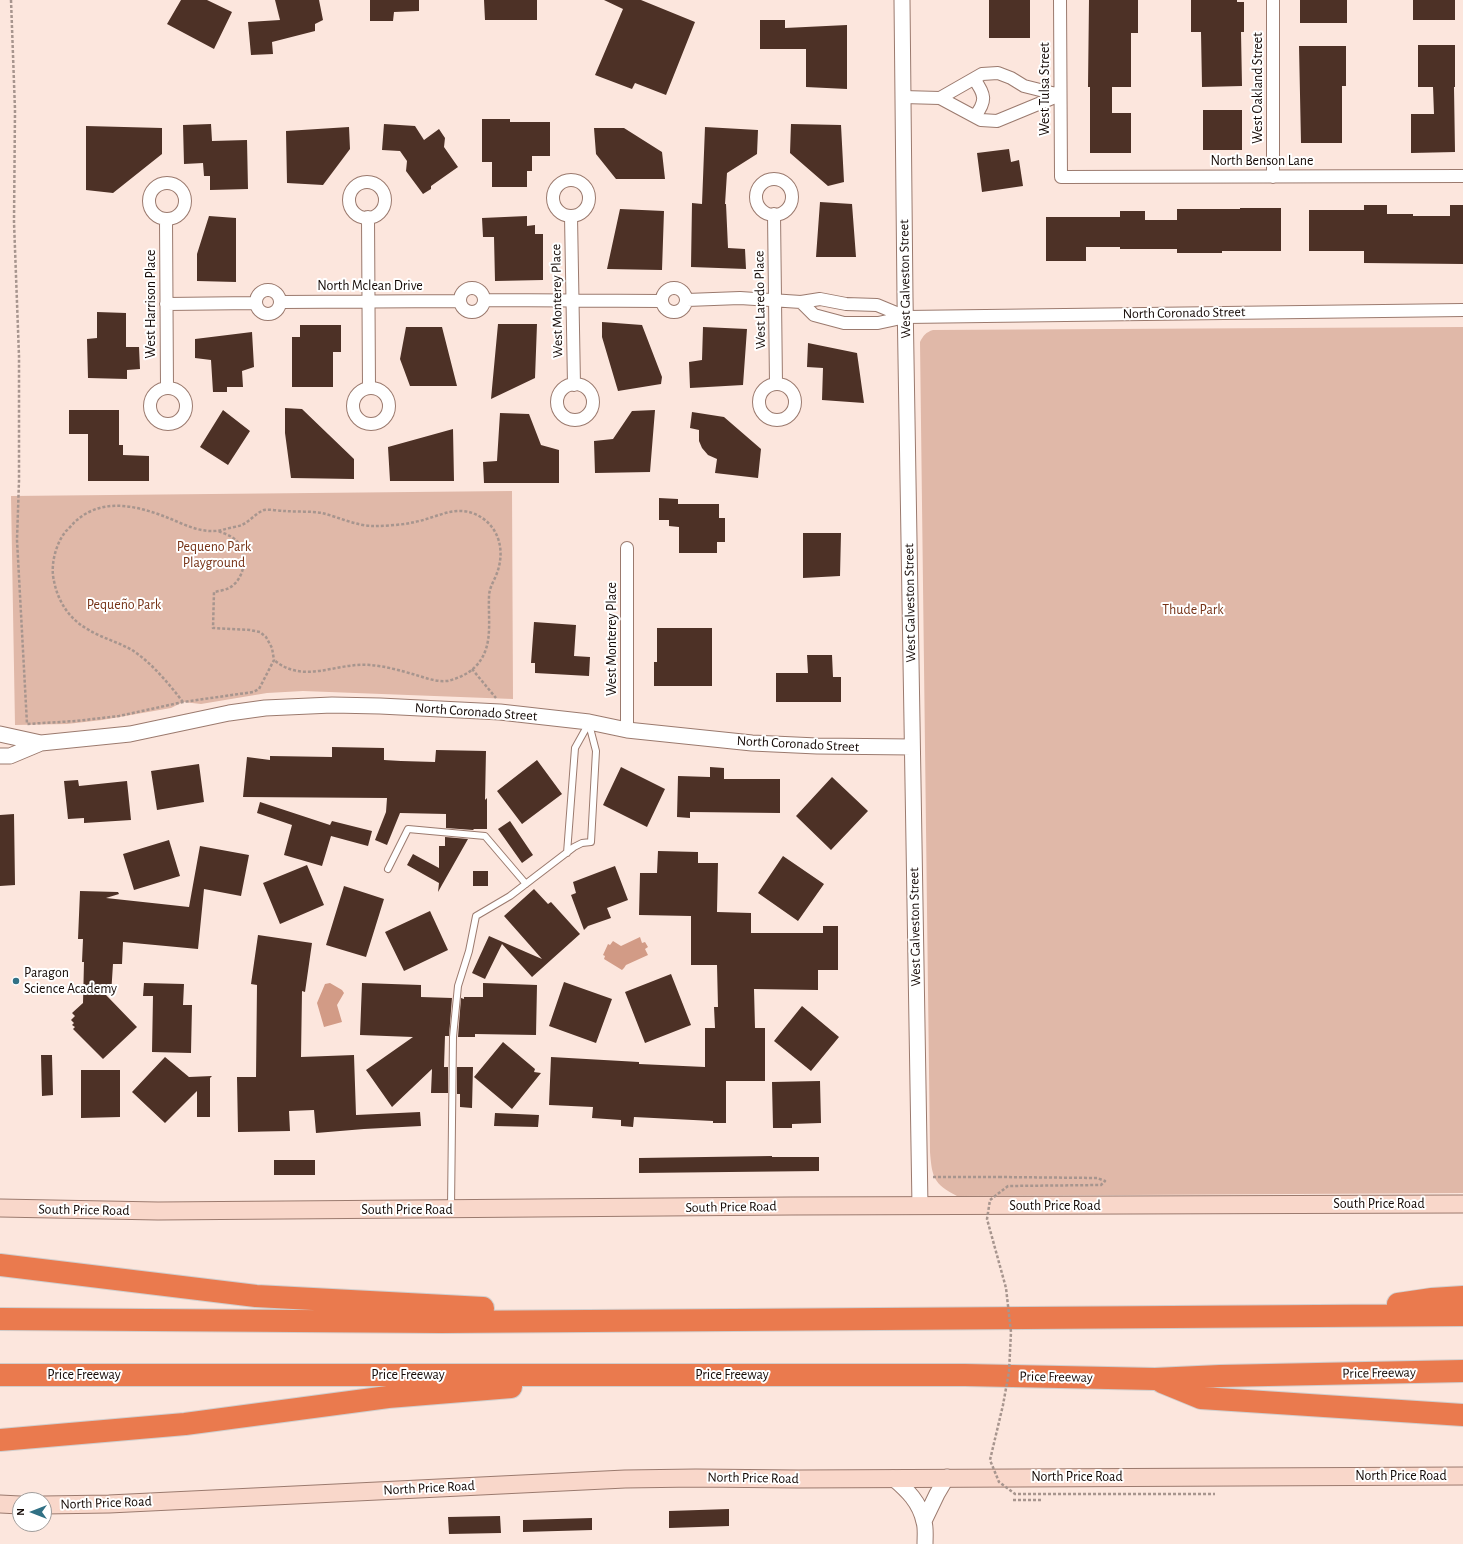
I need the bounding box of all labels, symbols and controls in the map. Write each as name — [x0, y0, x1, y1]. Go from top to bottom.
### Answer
street label: West Oakland Street — [1250, 32, 1266, 144]
street label: West Tulsa Street — [1037, 42, 1053, 136]
street label: North Benson Lane — [1211, 153, 1313, 169]
street label: West Galveston Street — [896, 219, 914, 339]
street label: West Monterey Place — [548, 244, 566, 358]
street label: West Harrison Place — [143, 250, 159, 358]
street label: West Laredo Place — [751, 250, 769, 350]
street label: North Mclean Drive — [317, 278, 423, 294]
street label: North Coronado Street — [1123, 304, 1245, 322]
park label: Pequeno Park Playground — [177, 539, 251, 572]
street label: West Galveston Street — [901, 543, 919, 663]
street label: West Monterey Place — [604, 582, 620, 696]
park label: Pequeño Park — [87, 597, 161, 613]
park label: Thude Park — [1162, 602, 1224, 618]
street label: North Coronado Street — [414, 699, 538, 725]
street label: North Coronado Street — [736, 732, 860, 756]
street label: West Galveston Street — [906, 867, 924, 987]
place label: Paragon Science Academy — [24, 965, 117, 998]
marker: Paragon Science Academy — [11, 976, 21, 986]
street label: South Price Road — [1333, 1196, 1425, 1212]
street label: South Price Road — [685, 1198, 777, 1216]
street label: South Price Road — [1009, 1198, 1101, 1214]
street label: South Price Road — [38, 1201, 130, 1219]
street label: South Price Road — [361, 1202, 453, 1218]
street label: Price Freeway — [1342, 1364, 1416, 1382]
street label: Price Freeway — [47, 1367, 121, 1383]
street label: Price Freeway — [371, 1367, 445, 1383]
street label: Price Freeway — [695, 1367, 769, 1383]
street label: Price Freeway — [1019, 1368, 1093, 1386]
street label: North Price Road — [1355, 1468, 1447, 1484]
street label: North Price Road — [707, 1469, 799, 1487]
street label: North Price Road — [1031, 1469, 1123, 1485]
street label: North Price Road — [383, 1477, 475, 1499]
north arrow — [12, 1492, 52, 1532]
street label: North Price Road — [60, 1493, 152, 1513]
text: N — [15, 1508, 26, 1516]

